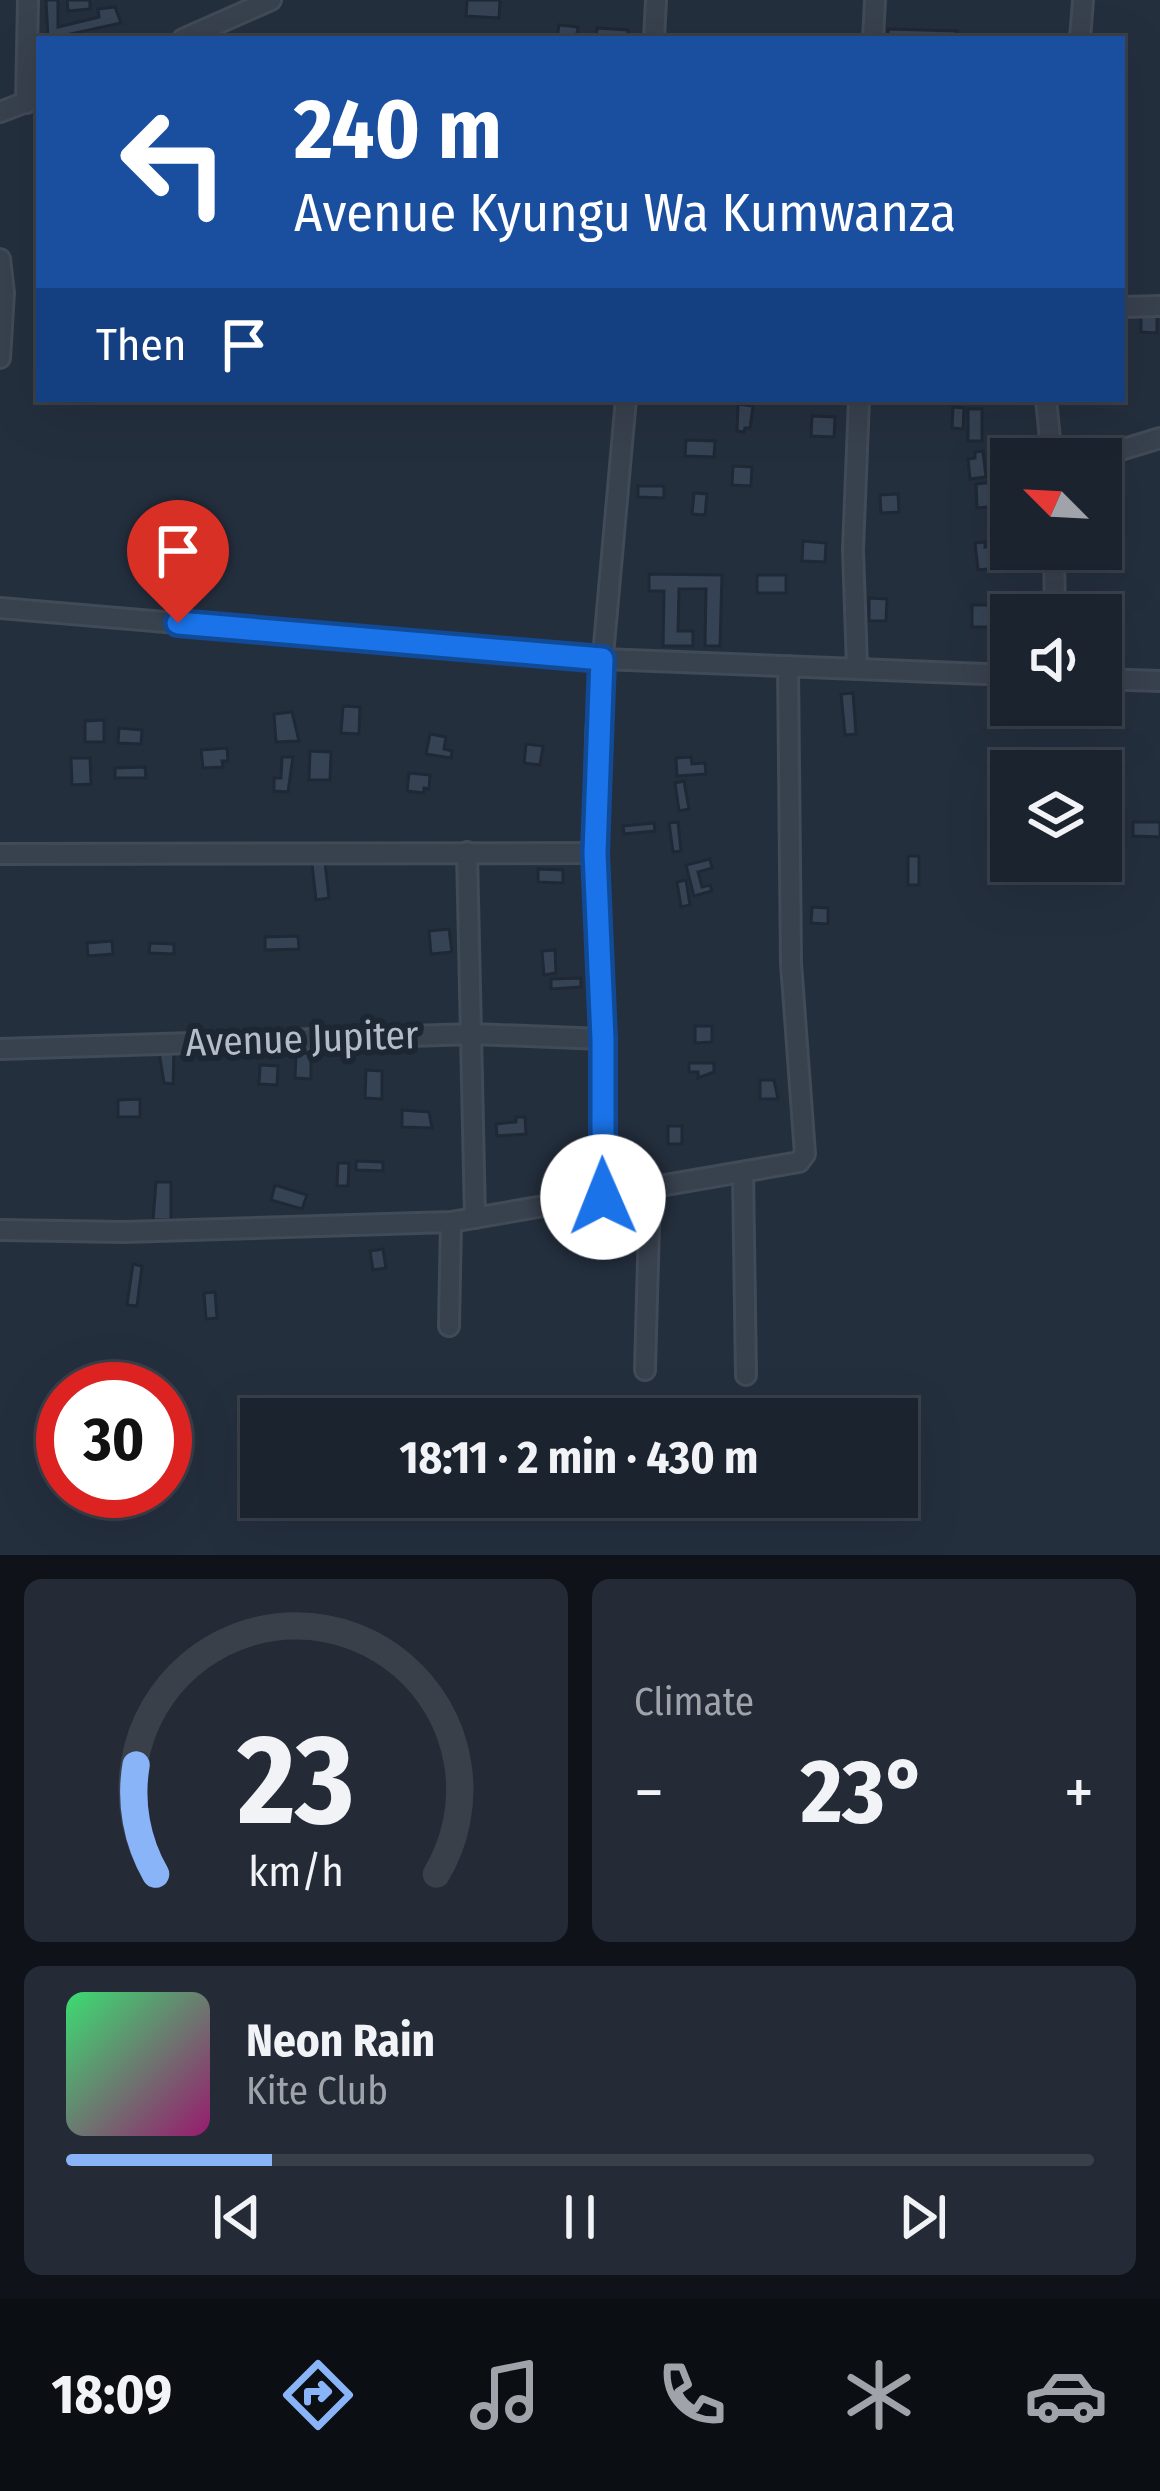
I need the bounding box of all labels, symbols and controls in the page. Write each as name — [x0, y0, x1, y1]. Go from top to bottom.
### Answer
text: 240 m — [294, 79, 502, 180]
icon: left — [96, 84, 252, 240]
text: Avenue Kyungu Wa Kumwanza — [294, 181, 956, 245]
icon: arrive — [211, 312, 277, 378]
text: Then — [96, 318, 187, 372]
north arrow — [990, 438, 1122, 570]
map controls — [990, 438, 1122, 882]
pin — [127, 500, 229, 623]
icon: arrive — [145, 518, 211, 584]
button: sound — [990, 594, 1122, 726]
button: layers — [990, 750, 1122, 882]
street label: Avenue Jupiter — [185, 1012, 420, 1066]
position arrow — [540, 1134, 666, 1260]
speed limit sign: 30 — [36, 1362, 192, 1518]
text: 18:11 · 2 min · 430 m — [400, 1431, 758, 1485]
text: Climate — [634, 1679, 754, 1725]
text: 23 — [237, 1706, 354, 1856]
text: 23° — [801, 1738, 927, 1846]
text: − — [634, 1753, 664, 1832]
text: + — [1064, 1753, 1094, 1832]
text: km/h — [248, 1845, 344, 1896]
text: Neon Rain — [246, 2014, 435, 2068]
text: Kite Club — [246, 2068, 388, 2114]
icon: previous — [204, 2184, 270, 2250]
icon: pause — [547, 2184, 613, 2250]
icon: next — [890, 2184, 956, 2250]
icon: directions — [276, 2353, 360, 2437]
icon: music — [463, 2353, 547, 2437]
icon: phone — [650, 2353, 734, 2437]
icon: climate — [837, 2353, 921, 2437]
icon: car — [1024, 2353, 1108, 2437]
text: 18:09 — [52, 2363, 172, 2427]

